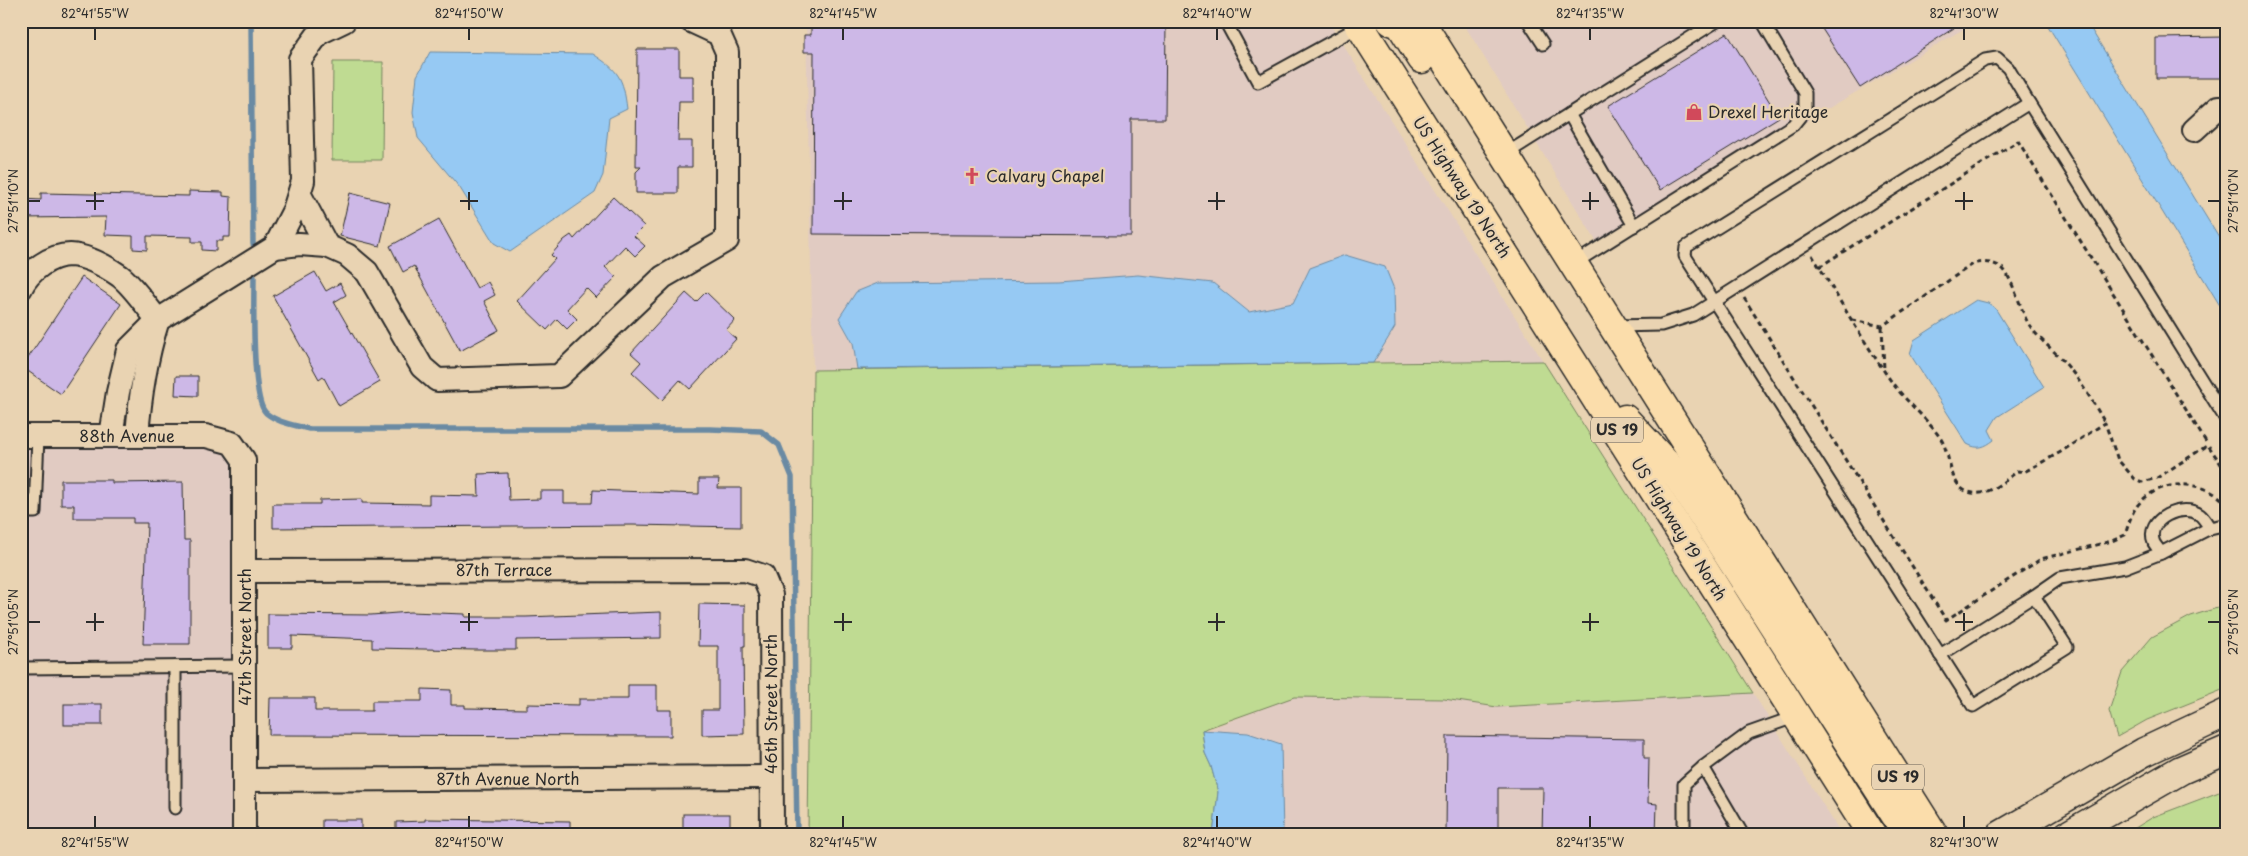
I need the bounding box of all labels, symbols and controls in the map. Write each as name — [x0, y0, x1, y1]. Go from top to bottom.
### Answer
text: 82°41'55"W — [61, 4, 130, 22]
text: 82°41'50"W — [435, 4, 504, 22]
text: 82°41'45"W — [809, 4, 878, 22]
text: 82°41'40"W — [1183, 4, 1252, 22]
text: 82°41'35"W — [1556, 4, 1625, 22]
text: 82°41'30"W — [1929, 4, 1999, 22]
place label: Drexel Heritage — [1708, 99, 1828, 123]
shop icon: Drexel Heritage — [1684, 102, 1704, 122]
street label: US Highway 19 North — [1408, 111, 1518, 262]
place label: Calvary Chapel — [986, 163, 1104, 187]
church icon: Calvary Chapel — [962, 166, 982, 186]
text: 27°51'10"N — [4, 169, 22, 233]
text: 27°51'10"N — [2224, 169, 2242, 233]
road number: US 19 — [1591, 418, 1643, 442]
street label: 88th Avenue — [79, 423, 175, 447]
street label: US Highway 19 North — [1626, 452, 1734, 605]
street label: 87th Terrace — [456, 557, 552, 581]
street label: 47th Street North — [232, 568, 256, 706]
text: 27°51'05"N — [4, 589, 22, 655]
text: 27°51'05"N — [2224, 589, 2242, 655]
street label: 46th Street North — [758, 634, 782, 774]
road number: US 19 — [1872, 764, 1924, 790]
street label: 87th Avenue North — [436, 766, 580, 790]
text: 82°41'55"W — [61, 833, 130, 851]
text: 82°41'50"W — [435, 833, 504, 851]
text: 82°41'45"W — [809, 833, 878, 851]
text: 82°41'40"W — [1183, 833, 1252, 851]
text: 82°41'35"W — [1556, 833, 1625, 851]
text: 82°41'30"W — [1929, 833, 1999, 851]

